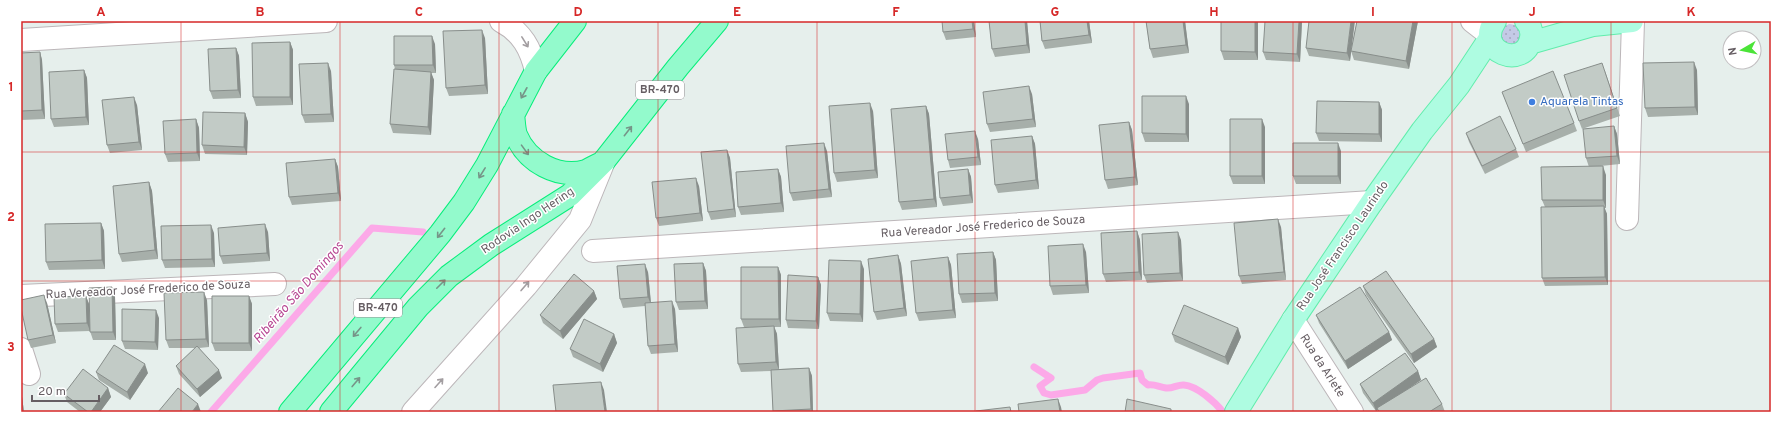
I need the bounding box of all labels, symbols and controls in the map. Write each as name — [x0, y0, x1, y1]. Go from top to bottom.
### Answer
text: A — [96, 5, 106, 21]
text: B — [256, 5, 265, 21]
text: C — [415, 5, 423, 21]
text: D — [573, 5, 583, 21]
text: E — [733, 5, 741, 21]
text: F — [892, 5, 900, 21]
text: G — [1051, 5, 1060, 21]
text: H — [1209, 5, 1219, 21]
text: I — [1371, 5, 1375, 21]
text: J — [1528, 5, 1536, 21]
text: K — [1686, 5, 1696, 21]
north arrow — [1722, 30, 1762, 70]
one-way arrow — [521, 36, 529, 48]
text: N — [1726, 46, 1741, 56]
text: 1 — [8, 80, 14, 96]
road number: BR-470 — [636, 81, 684, 99]
one-way arrow — [520, 86, 528, 98]
place label: Aquarela Tintas — [1540, 94, 1624, 110]
marker: Aquarela Tintas — [1527, 97, 1537, 107]
one-way arrow — [624, 125, 633, 136]
one-way arrow — [521, 144, 530, 155]
one-way arrow — [478, 167, 486, 178]
street label: Rua José Francisco Laurindo — [1293, 178, 1393, 314]
street label: Rodovia Ingo Hering — [478, 184, 578, 258]
text: 2 — [7, 210, 15, 226]
street label: Rua Vereador José Frederico de Souza — [880, 212, 1086, 242]
one-way arrow — [437, 228, 445, 239]
water label: Ribeirão São Domingos — [250, 239, 348, 347]
street label: Rua Vereador José Frederico de Souza — [45, 277, 251, 303]
one-way arrow — [436, 279, 446, 289]
one-way arrow — [521, 280, 530, 291]
road number: BR-470 — [354, 299, 402, 317]
one-way arrow — [353, 327, 362, 338]
street label: Rua da Arlete — [1296, 331, 1348, 401]
text: 3 — [7, 340, 15, 356]
scale bar — [32, 377, 99, 403]
one-way arrow — [351, 377, 360, 387]
one-way arrow — [434, 378, 443, 388]
text: 20 m — [38, 384, 66, 400]

